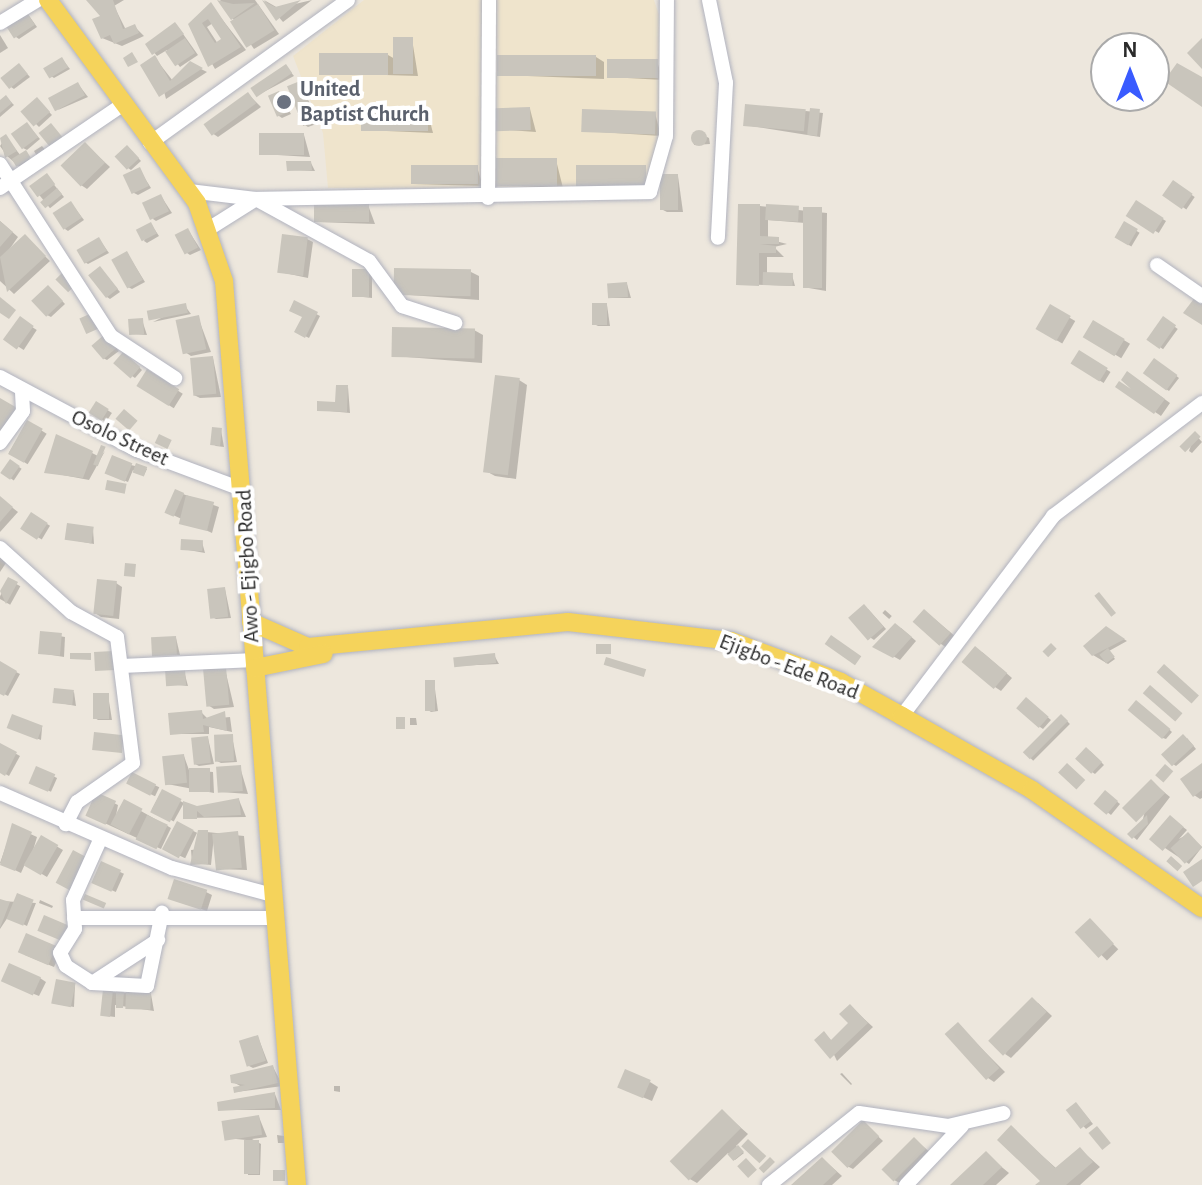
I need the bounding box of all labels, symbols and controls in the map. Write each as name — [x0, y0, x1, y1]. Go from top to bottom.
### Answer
north arrow — [1090, 32, 1170, 112]
text: N — [1122, 39, 1138, 61]
place label: United Baptist Church — [300, 76, 429, 128]
marker: United Baptist Church — [275, 93, 293, 111]
street label: Osolo Street — [67, 404, 173, 472]
street label: Awo - Ejigbo Road — [231, 489, 265, 643]
street label: Ejigbo - Ede Road — [715, 628, 863, 706]

